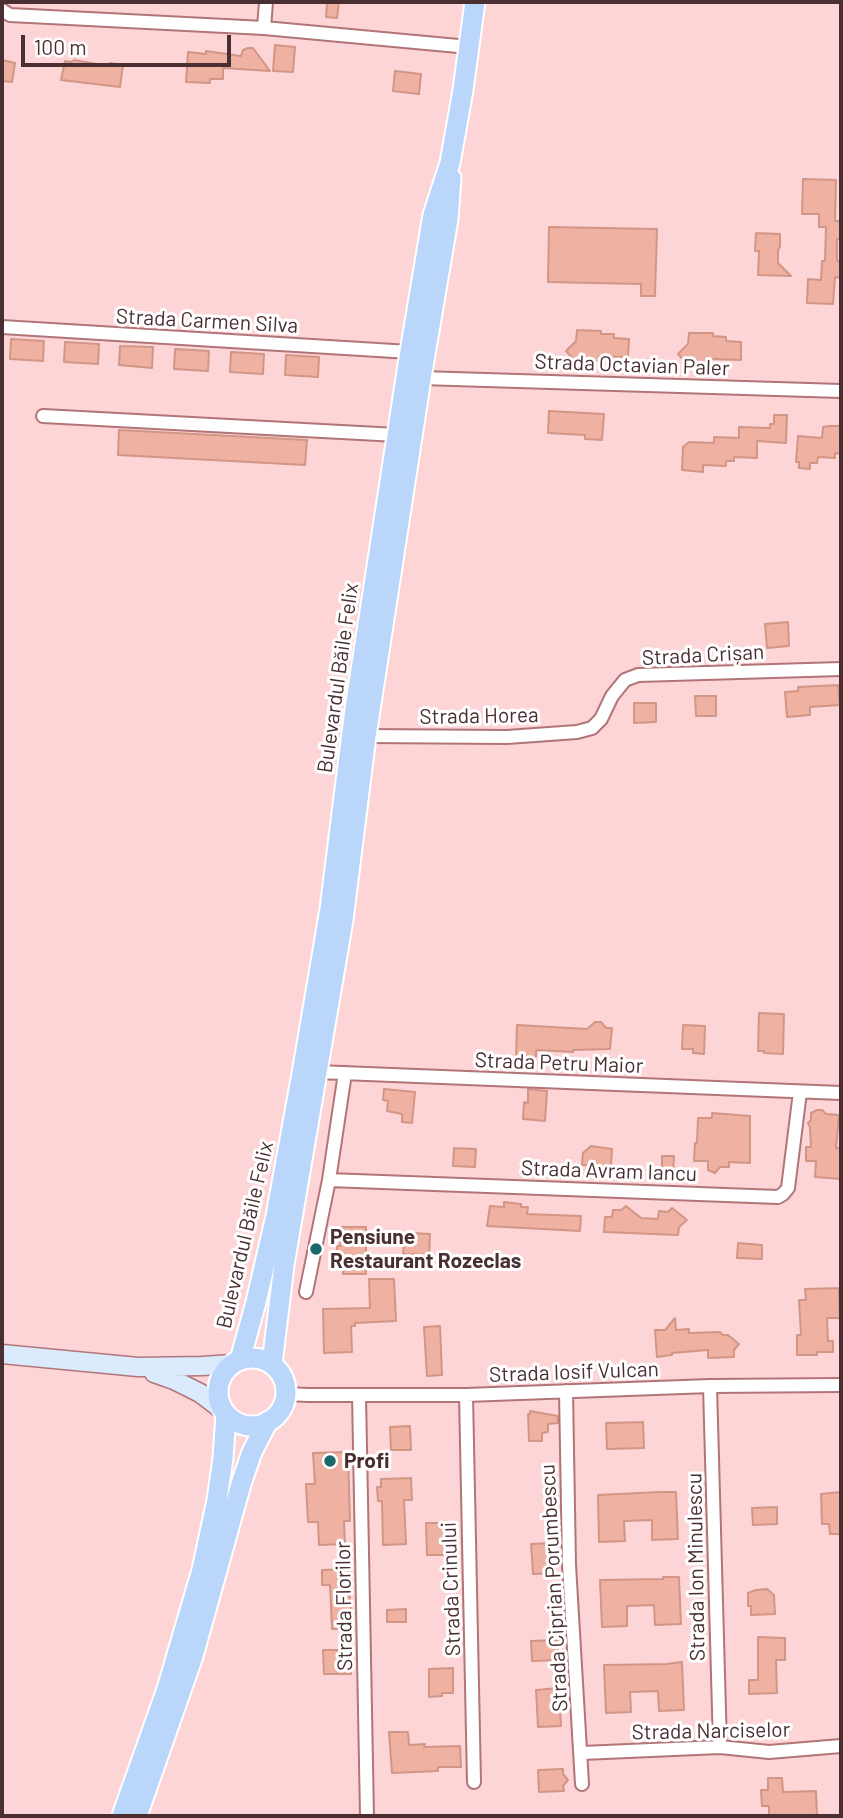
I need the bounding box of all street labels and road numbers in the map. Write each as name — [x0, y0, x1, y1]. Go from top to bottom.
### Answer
street label: Strada Carmen Silva — [115, 304, 299, 338]
street label: Strada Octavian Paler — [534, 349, 730, 381]
street label: Bulevardul Băile Felix — [312, 581, 364, 775]
street label: Strada Crișan — [641, 639, 765, 671]
street label: Strada Horea — [419, 702, 539, 730]
street label: Strada Petru Maior — [474, 1047, 644, 1079]
street label: Bulevardul Băile Felix — [211, 1139, 279, 1331]
street label: Strada Avram Iancu — [521, 1155, 697, 1187]
street label: Strada Iosif Vulcan — [489, 1356, 659, 1388]
street label: Strada Ciprian Porumbescu — [535, 1464, 573, 1712]
street label: Strada Ion Minulescu — [682, 1473, 710, 1661]
street label: Strada Crinului — [436, 1521, 466, 1657]
street label: Strada Florilor — [330, 1541, 358, 1671]
street label: Strada Narciselor — [631, 1717, 791, 1745]

